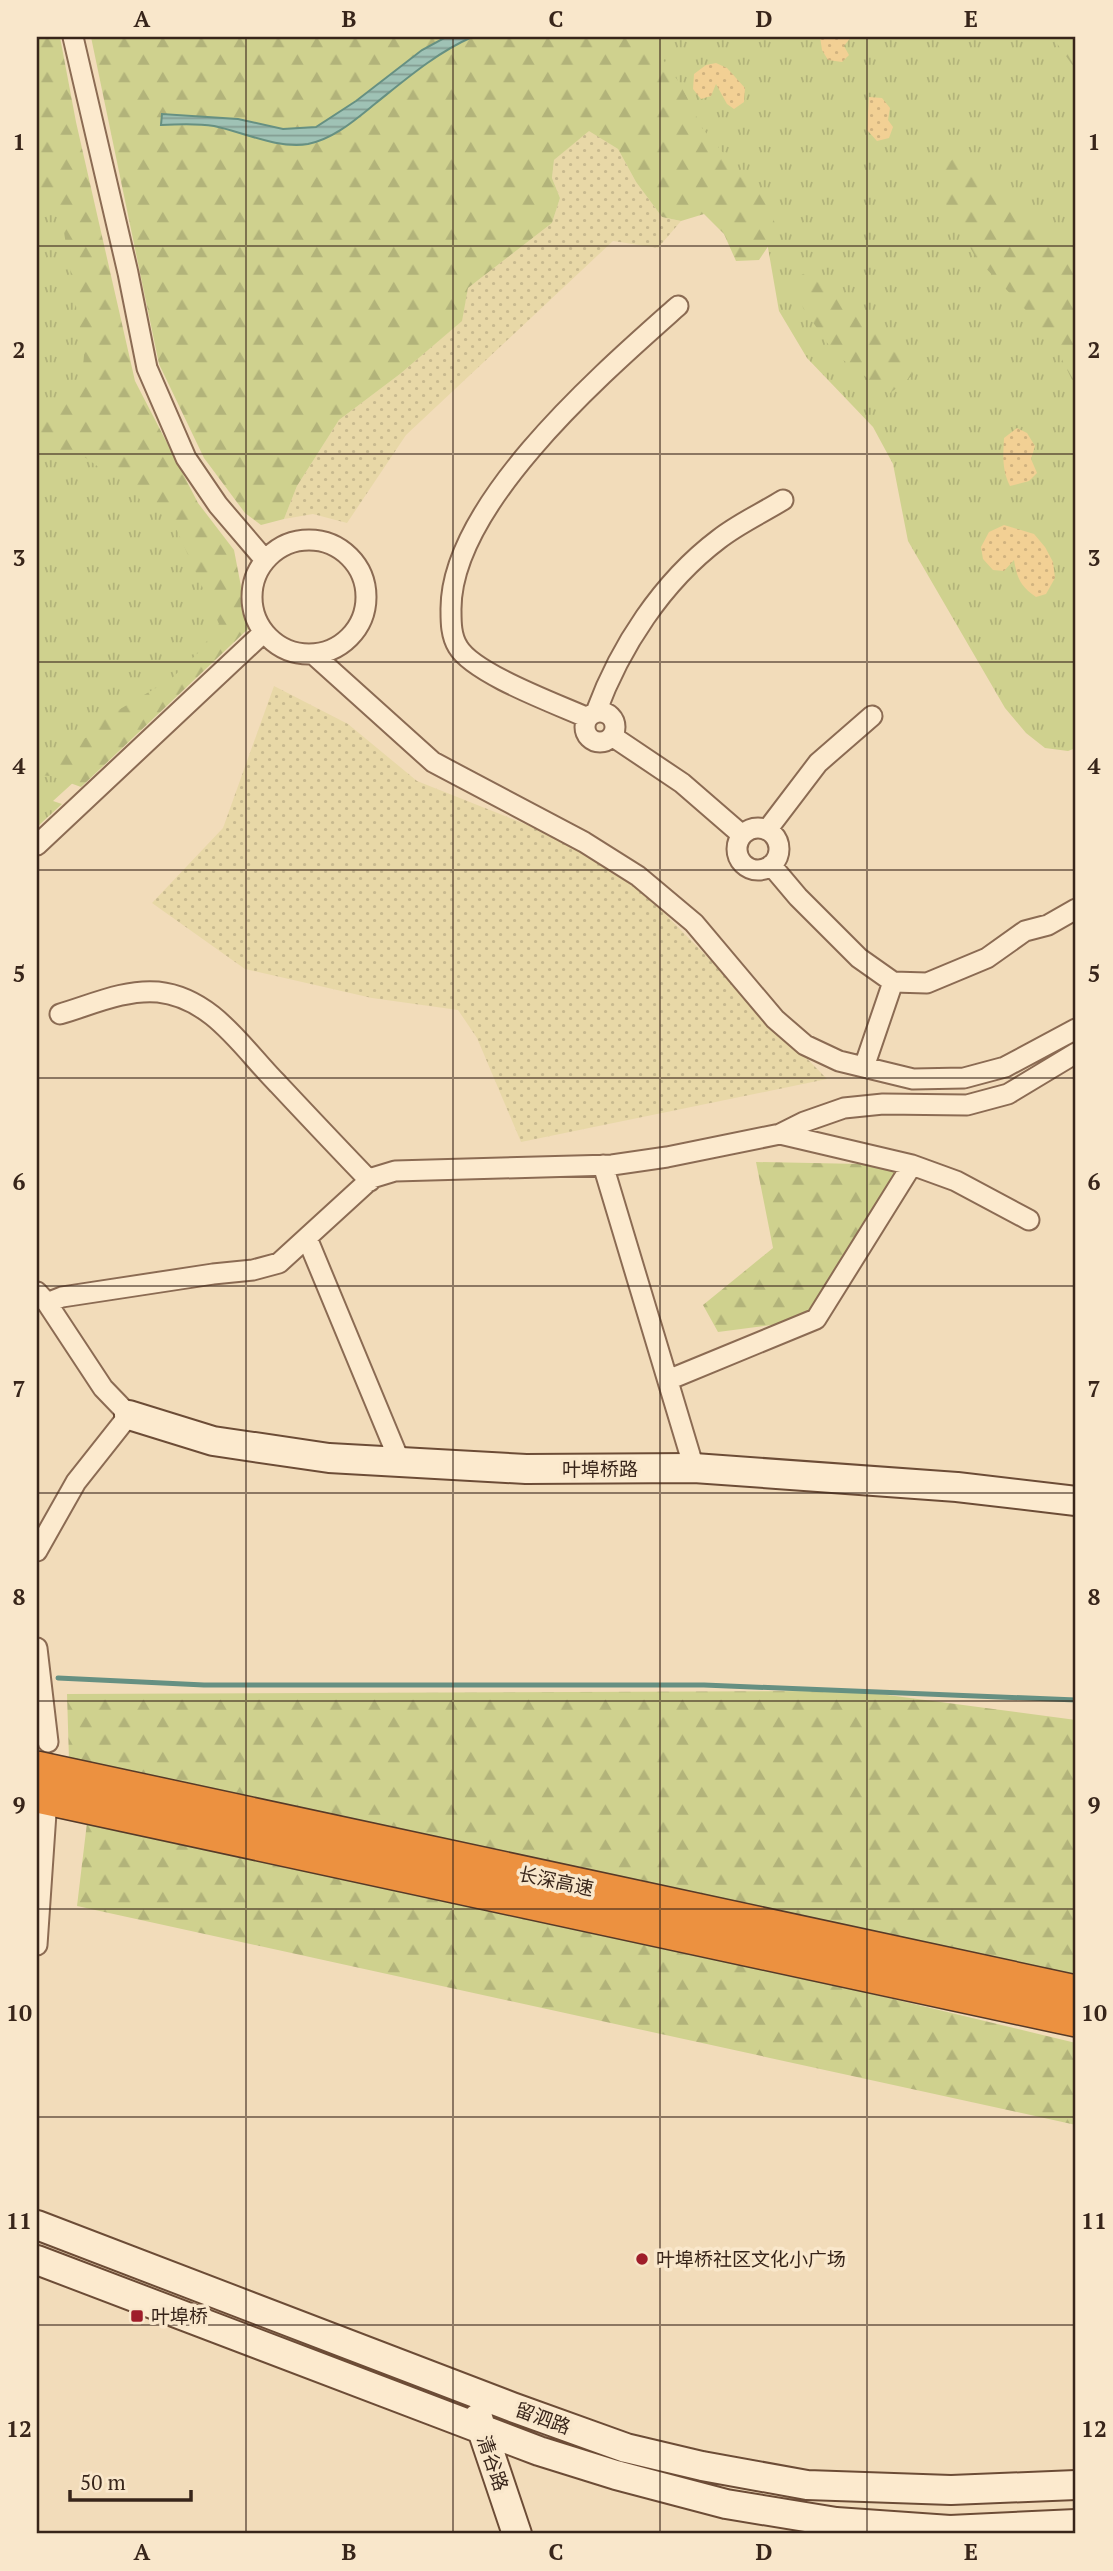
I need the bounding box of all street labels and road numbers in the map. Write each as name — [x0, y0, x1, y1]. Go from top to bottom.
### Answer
street label: 叶埠桥路 — [562, 1456, 638, 1481]
street label: 长深高速 — [516, 1860, 596, 1901]
street label: 留泗路 — [512, 2396, 574, 2439]
street label: 清谷路 — [472, 2432, 515, 2494]

